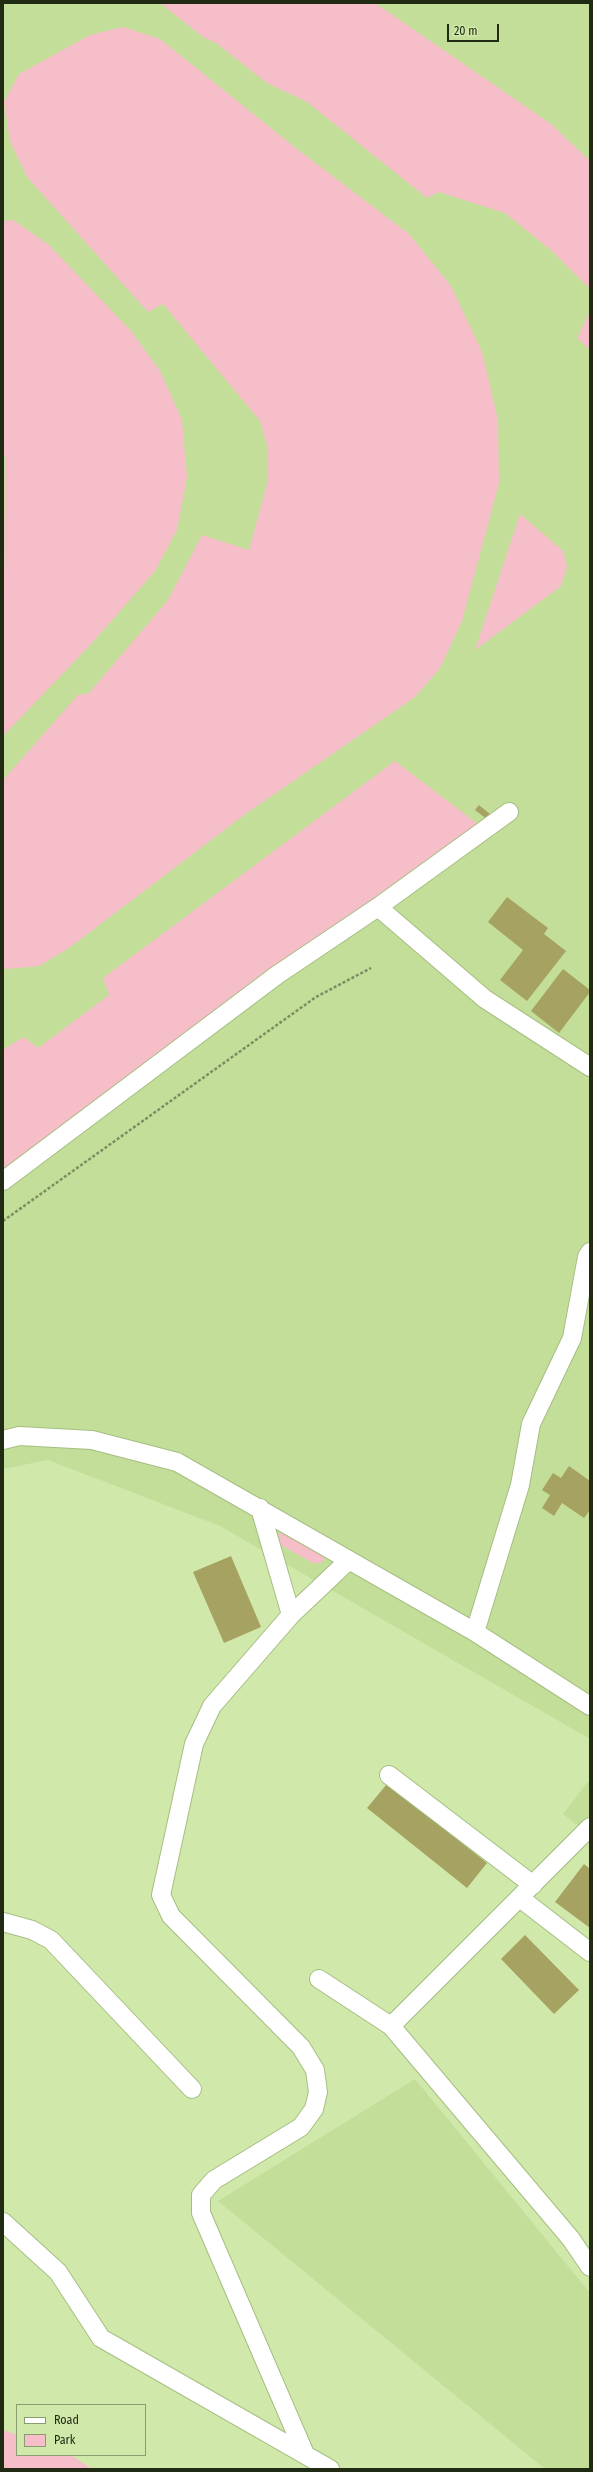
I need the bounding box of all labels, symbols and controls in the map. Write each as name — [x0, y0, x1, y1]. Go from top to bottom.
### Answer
scale bar — [449, 16, 501, 42]
text: 20 m — [454, 24, 478, 38]
legend — [16, 2404, 146, 2456]
text: Road — [54, 2413, 79, 2427]
text: Park — [54, 2433, 75, 2447]

